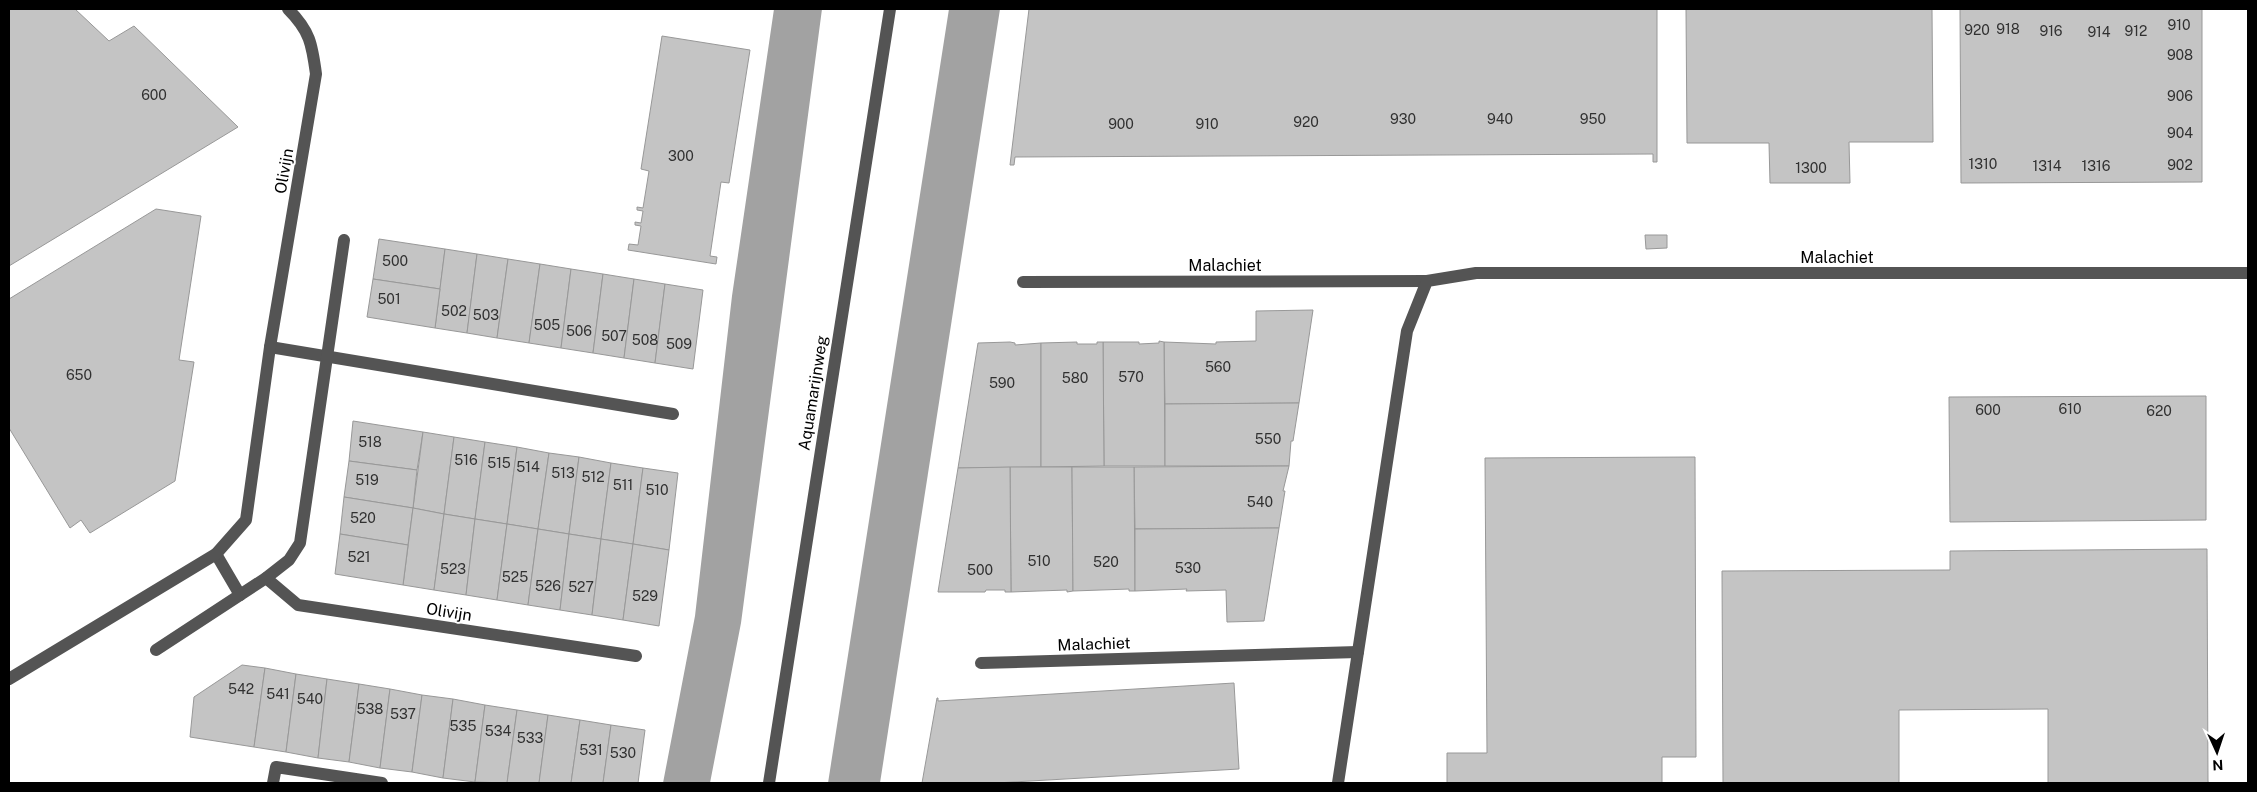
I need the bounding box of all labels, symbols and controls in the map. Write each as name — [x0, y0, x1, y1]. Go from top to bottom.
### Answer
house number: 910 — [2167, 17, 2191, 33]
house number: 918 — [1996, 21, 2020, 37]
house number: 920 — [1964, 22, 1990, 38]
house number: 916 — [2039, 23, 2063, 39]
house number: 912 — [2125, 23, 2147, 39]
house number: 914 — [2087, 24, 2111, 40]
house number: 908 — [2167, 47, 2193, 63]
house number: 600 — [141, 87, 167, 103]
house number: 906 — [2167, 88, 2193, 104]
house number: 930 — [1390, 111, 1416, 127]
house number: 940 — [1487, 111, 1513, 127]
house number: 950 — [1580, 111, 1606, 127]
house number: 920 — [1293, 114, 1319, 130]
house number: 900 — [1108, 116, 1134, 132]
house number: 910 — [1195, 116, 1219, 132]
house number: 904 — [2167, 125, 2193, 141]
street label: Olivijn — [271, 147, 297, 195]
house number: 300 — [668, 148, 694, 164]
house number: 1310 — [1969, 156, 1997, 172]
house number: 902 — [2167, 157, 2193, 173]
house number: 1314 — [2032, 158, 2062, 174]
house number: 1316 — [2082, 158, 2111, 174]
house number: 1300 — [1795, 160, 1827, 176]
street label: Malachiet — [1800, 248, 1874, 267]
house number: 500 — [382, 253, 408, 269]
street label: Malachiet — [1188, 256, 1262, 275]
house number: 501 — [377, 291, 401, 307]
house number: 502 — [441, 303, 467, 319]
house number: 503 — [473, 307, 499, 323]
house number: 505 — [534, 317, 560, 333]
house number: 506 — [566, 323, 592, 339]
house number: 507 — [601, 328, 627, 344]
house number: 508 — [632, 332, 658, 348]
street label: Aquamarijnweg — [795, 334, 831, 452]
house number: 509 — [666, 336, 692, 352]
house number: 560 — [1205, 359, 1231, 375]
house number: 650 — [66, 367, 92, 383]
house number: 570 — [1118, 369, 1144, 385]
house number: 580 — [1062, 370, 1088, 386]
house number: 590 — [989, 375, 1015, 391]
house number: 610 — [2059, 401, 2081, 417]
house number: 600 — [1975, 402, 2001, 418]
house number: 620 — [2146, 403, 2172, 419]
house number: 550 — [1255, 431, 1281, 447]
house number: 518 — [358, 434, 382, 450]
house number: 516 — [454, 452, 478, 468]
house number: 515 — [487, 455, 511, 471]
house number: 514 — [516, 459, 540, 475]
house number: 513 — [551, 465, 575, 481]
house number: 512 — [581, 469, 605, 485]
house number: 519 — [355, 472, 379, 488]
house number: 511 — [613, 477, 633, 493]
house number: 510 — [645, 482, 669, 498]
house number: 540 — [1247, 494, 1273, 510]
house number: 520 — [350, 510, 376, 526]
house number: 521 — [347, 549, 371, 565]
house number: 510 — [1027, 553, 1051, 569]
house number: 520 — [1093, 554, 1119, 570]
house number: 530 — [1175, 560, 1201, 576]
house number: 523 — [440, 561, 466, 577]
house number: 500 — [967, 562, 993, 578]
house number: 525 — [502, 569, 528, 585]
house number: 526 — [535, 578, 561, 594]
house number: 527 — [568, 579, 594, 595]
house number: 529 — [632, 588, 658, 604]
street label: Olivijn — [425, 599, 473, 625]
street label: Malachiet — [1057, 633, 1131, 655]
house number: 542 — [228, 681, 254, 697]
house number: 541 — [266, 686, 290, 702]
house number: 540 — [297, 691, 323, 707]
house number: 538 — [357, 701, 383, 717]
house number: 537 — [390, 706, 416, 722]
house number: 535 — [450, 718, 476, 734]
house number: 534 — [485, 723, 511, 739]
north arrow — [2192, 727, 2242, 777]
house number: 533 — [517, 730, 543, 746]
house number: 531 — [579, 742, 603, 758]
house number: 530 — [610, 745, 636, 761]
text: N — [2212, 757, 2224, 773]

